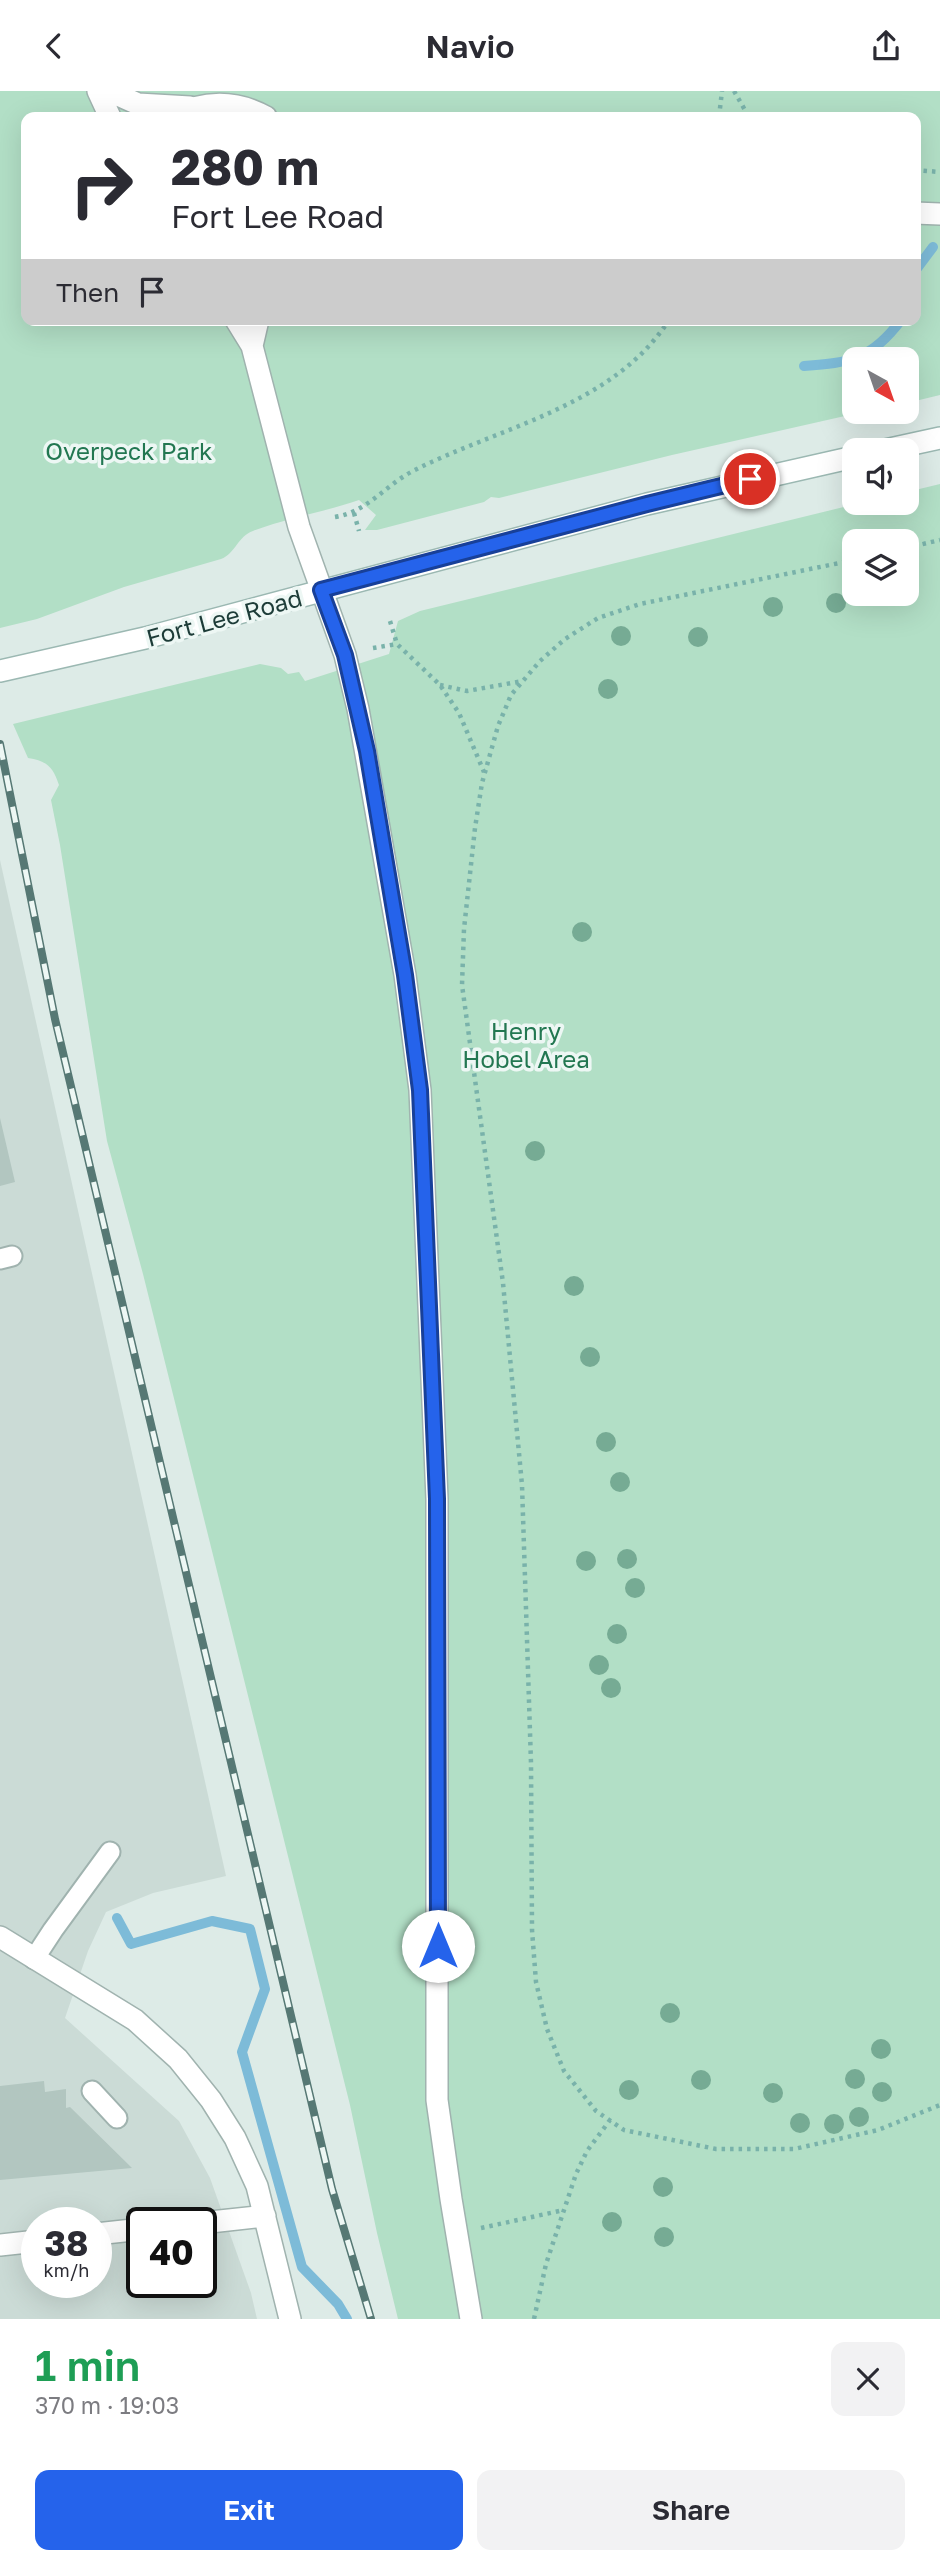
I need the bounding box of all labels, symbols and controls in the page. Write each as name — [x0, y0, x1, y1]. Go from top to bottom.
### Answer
icon: back — [35, 27, 73, 65]
text: Navio — [426, 27, 514, 65]
icon: share — [867, 27, 905, 65]
text: 280 m — [171, 137, 319, 196]
icon: right — [56, 140, 147, 231]
text: Fort Lee Road — [171, 197, 384, 235]
icon: arrive — [133, 273, 171, 311]
text: Then — [56, 277, 119, 308]
north arrow — [842, 347, 919, 423]
map controls — [842, 347, 919, 606]
park label: Overpeck Park — [45, 436, 213, 465]
button: sound — [842, 438, 919, 515]
pin — [720, 449, 780, 509]
icon: arrive — [731, 460, 769, 498]
button: layers — [842, 529, 919, 606]
street label: Fort Lee Road — [143, 582, 305, 652]
park label: Henry Hobel Area — [462, 1016, 590, 1073]
position arrow — [401, 1909, 475, 1983]
speed limit sign: 40 — [126, 2207, 217, 2298]
text: 38 — [45, 2222, 88, 2264]
text: km/h — [44, 2259, 89, 2281]
text: 1 min — [35, 2340, 140, 2390]
button: close — [831, 2342, 905, 2416]
text: 370 m · 19:03 — [35, 2391, 179, 2419]
button: Exit — [35, 2470, 463, 2550]
button: Share — [477, 2470, 905, 2550]

